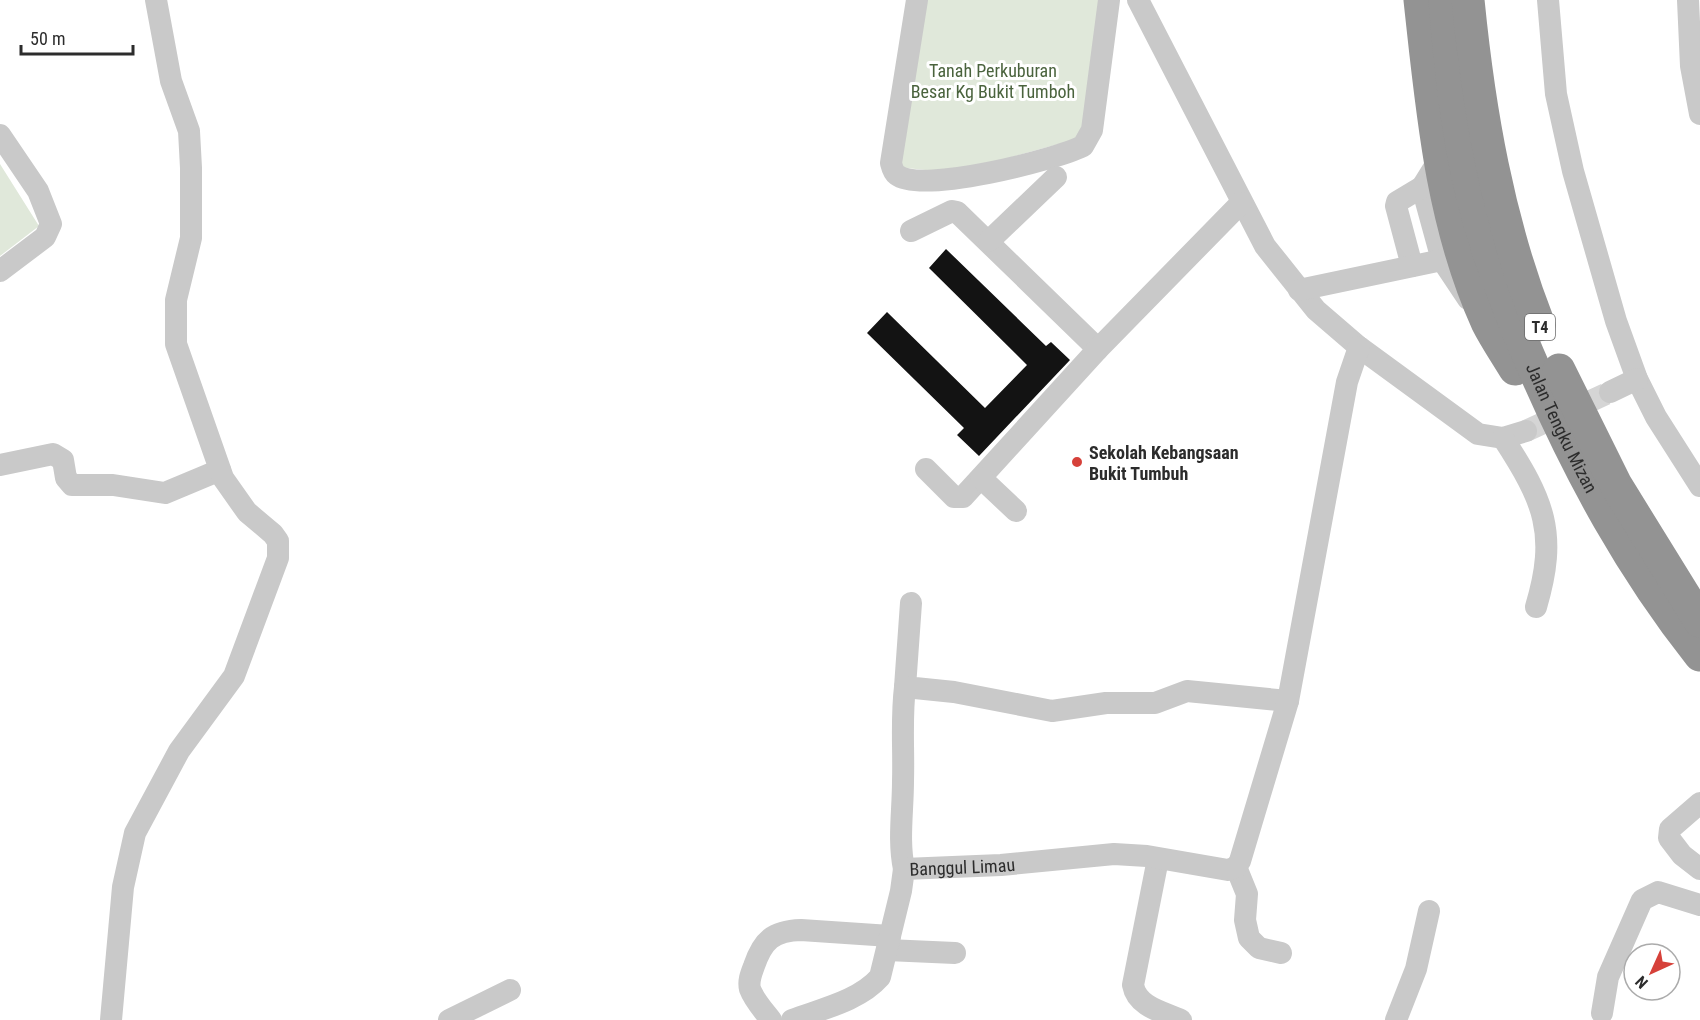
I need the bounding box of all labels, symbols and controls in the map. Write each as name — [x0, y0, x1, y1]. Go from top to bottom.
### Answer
scale bar — [21, 18, 134, 56]
text: 50 m — [30, 28, 65, 49]
park label: Tanah Perkuburan Besar Kg Bukit Tumboh — [911, 60, 1075, 102]
road number: T4 — [1525, 314, 1555, 340]
street label: Jalan Tengku Mizan — [1522, 360, 1602, 496]
place label: Sekolah Kebangsaan Bukit Tumbuh — [1089, 442, 1239, 484]
marker: Sekolah Kebangsaan Bukit Tumbuh — [1070, 455, 1084, 469]
street label: Banggul Limau — [909, 853, 1016, 879]
north arrow — [1622, 942, 1682, 1002]
text: N — [1632, 972, 1652, 992]

